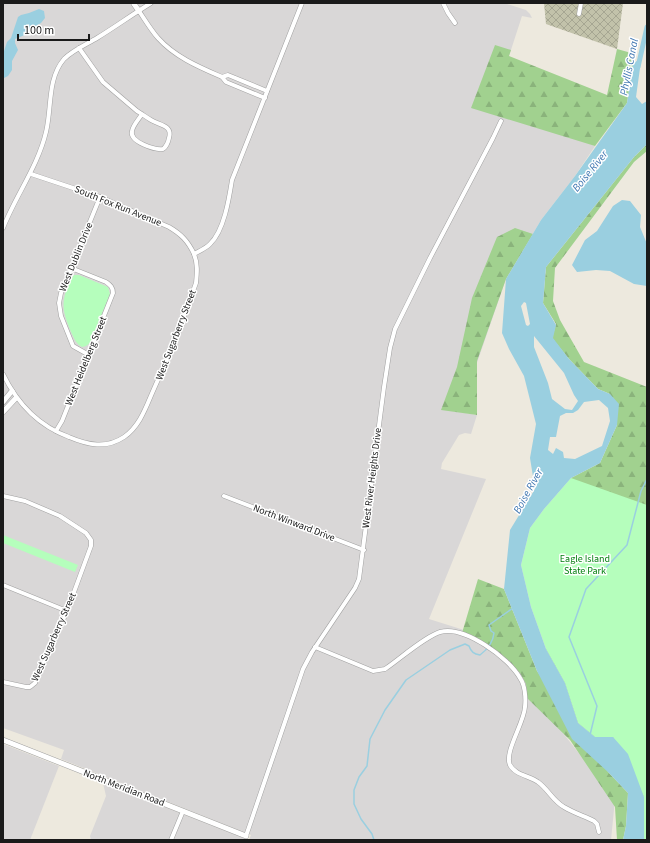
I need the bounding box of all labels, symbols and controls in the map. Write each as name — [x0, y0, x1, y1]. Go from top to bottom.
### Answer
scale bar — [18, 16, 89, 42]
text: 100 m — [24, 22, 54, 39]
water label: Phyllis Canal — [616, 37, 642, 97]
water label: Boise River — [569, 146, 612, 195]
street label: South Fox Run Avenue — [72, 182, 164, 230]
street label: West Dublin Drive — [56, 220, 96, 294]
street label: West Sugarberry Street — [152, 287, 200, 382]
street label: West Heidelberg Street — [62, 314, 111, 408]
street label: West River Heights Drive — [359, 427, 385, 529]
water label: Boise River — [510, 465, 547, 516]
street label: North Winward Drive — [251, 501, 337, 545]
park label: Eagle Island State Park — [560, 552, 610, 578]
street label: West Sugarberry Street — [28, 590, 80, 684]
street label: North Meridian Road — [81, 766, 167, 810]

